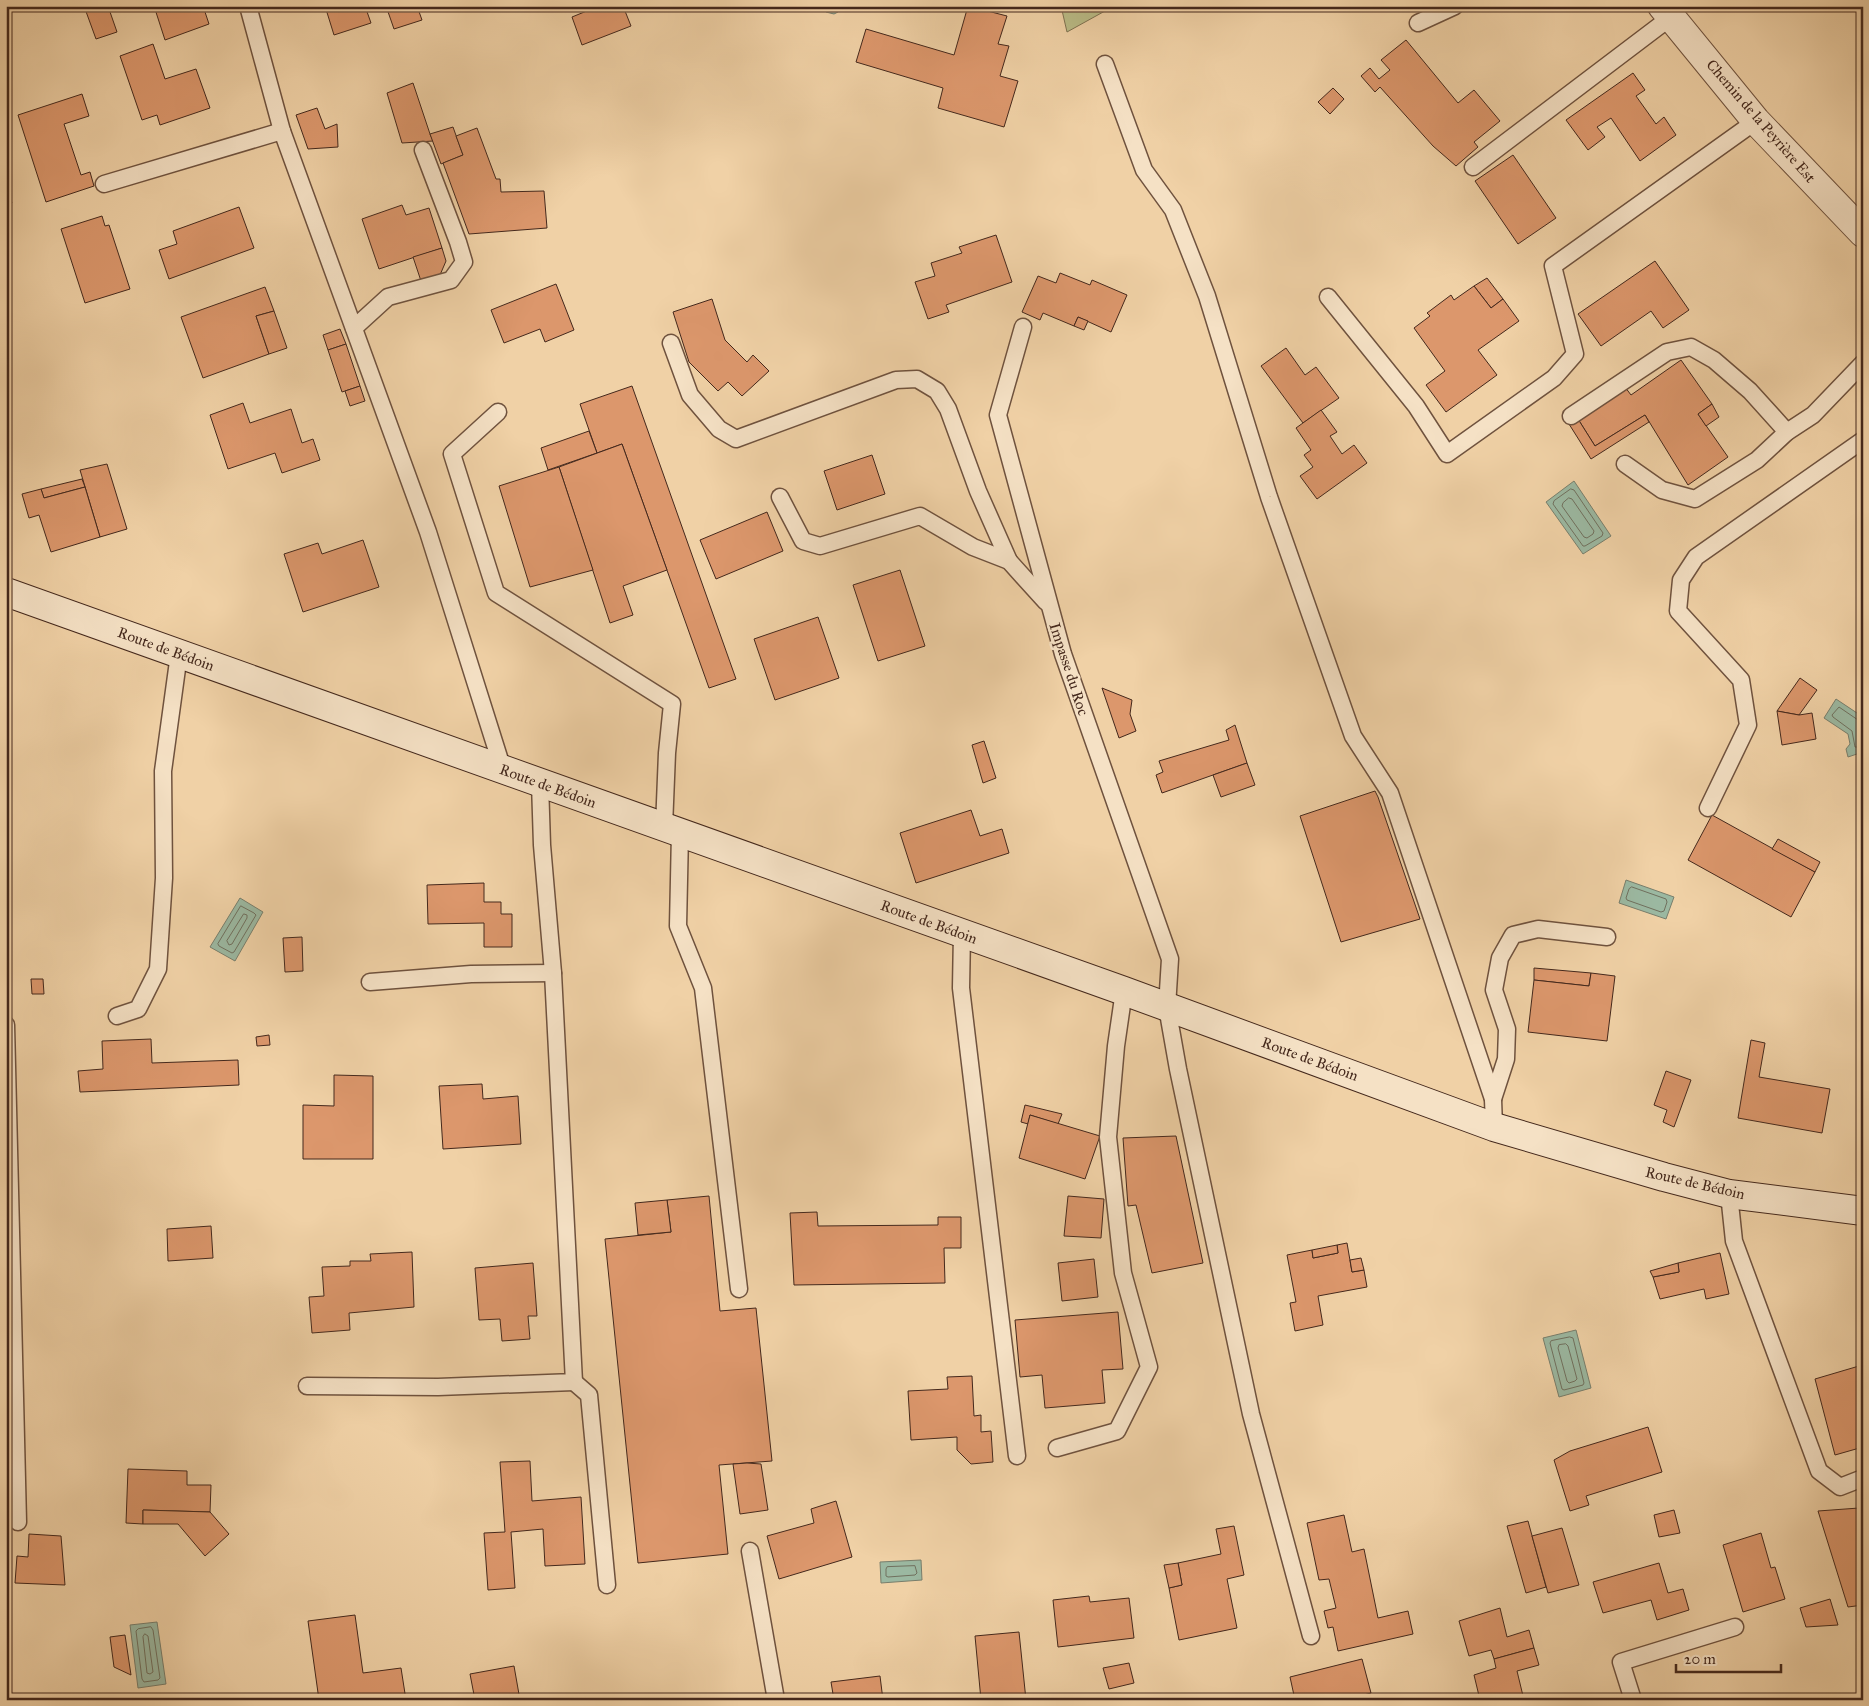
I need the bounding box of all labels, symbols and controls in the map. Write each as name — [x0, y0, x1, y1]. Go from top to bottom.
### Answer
street label: Chemin de la Peyrière Est — [1703, 56, 1820, 187]
street label: Impasse du Roc — [1046, 620, 1092, 718]
street label: Route de Bédoin — [115, 623, 217, 675]
street label: Route de Bédoin — [497, 760, 599, 812]
street label: Route de Bédoin — [878, 896, 980, 948]
street label: Route de Bédoin — [1259, 1033, 1361, 1085]
street label: Route de Bédoin — [1644, 1163, 1746, 1203]
scale bar — [1676, 1641, 1782, 1673]
text: 20 m — [1684, 1650, 1716, 1668]

